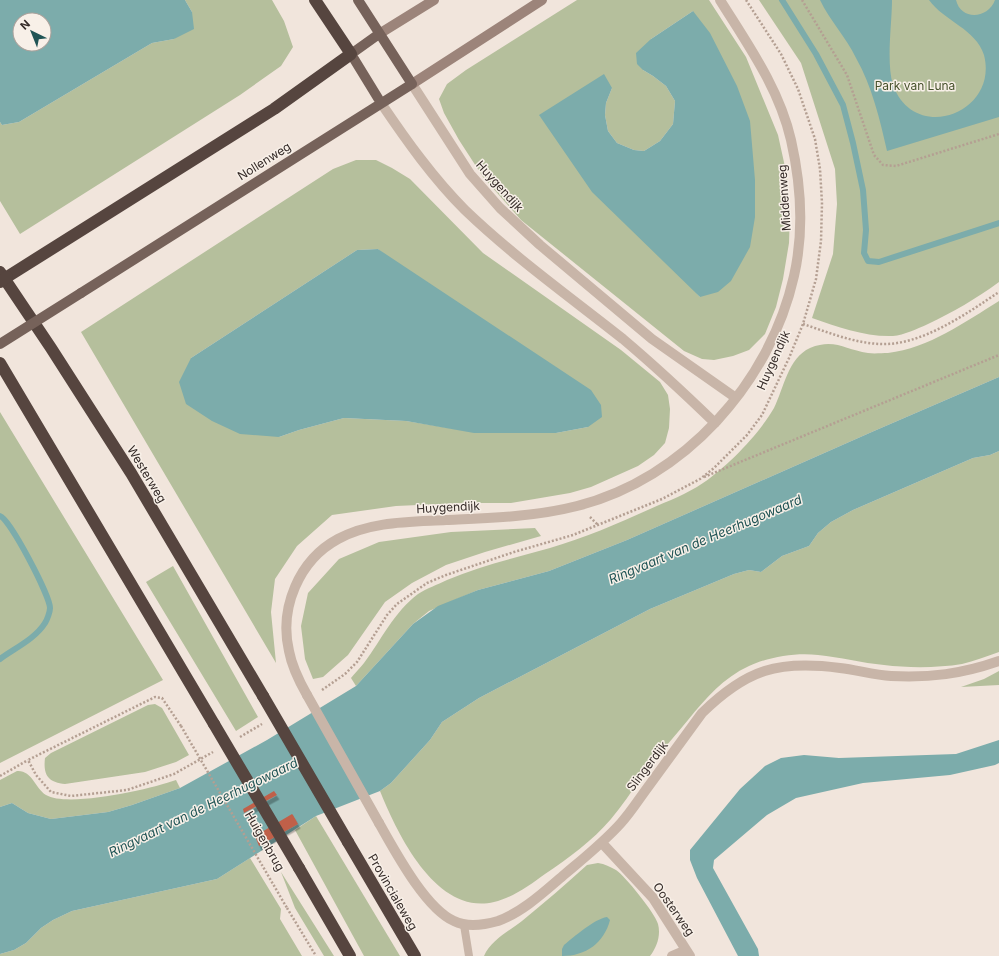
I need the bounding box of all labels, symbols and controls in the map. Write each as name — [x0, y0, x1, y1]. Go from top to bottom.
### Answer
north arrow — [12, 12, 52, 52]
text: N — [17, 17, 33, 33]
park label: Park van Luna — [875, 78, 955, 93]
street label: Nollenweg — [235, 139, 293, 183]
street label: Huygendijk — [473, 157, 527, 215]
street label: Middenweg — [774, 164, 794, 232]
street label: Huygendijk — [753, 327, 793, 392]
street label: Westerweg — [124, 443, 170, 505]
water label: Ringvaart van de Heerhugowaard — [606, 491, 804, 587]
street label: Huygendijk — [416, 498, 481, 516]
street label: Slingerdijk — [623, 738, 671, 794]
water label: Ringvaart van de Heerhugowaard — [106, 754, 300, 860]
street label: Huigenbrug — [242, 808, 288, 874]
street label: Provincialeweg — [365, 851, 421, 933]
street label: Oosterweg — [650, 879, 698, 939]

